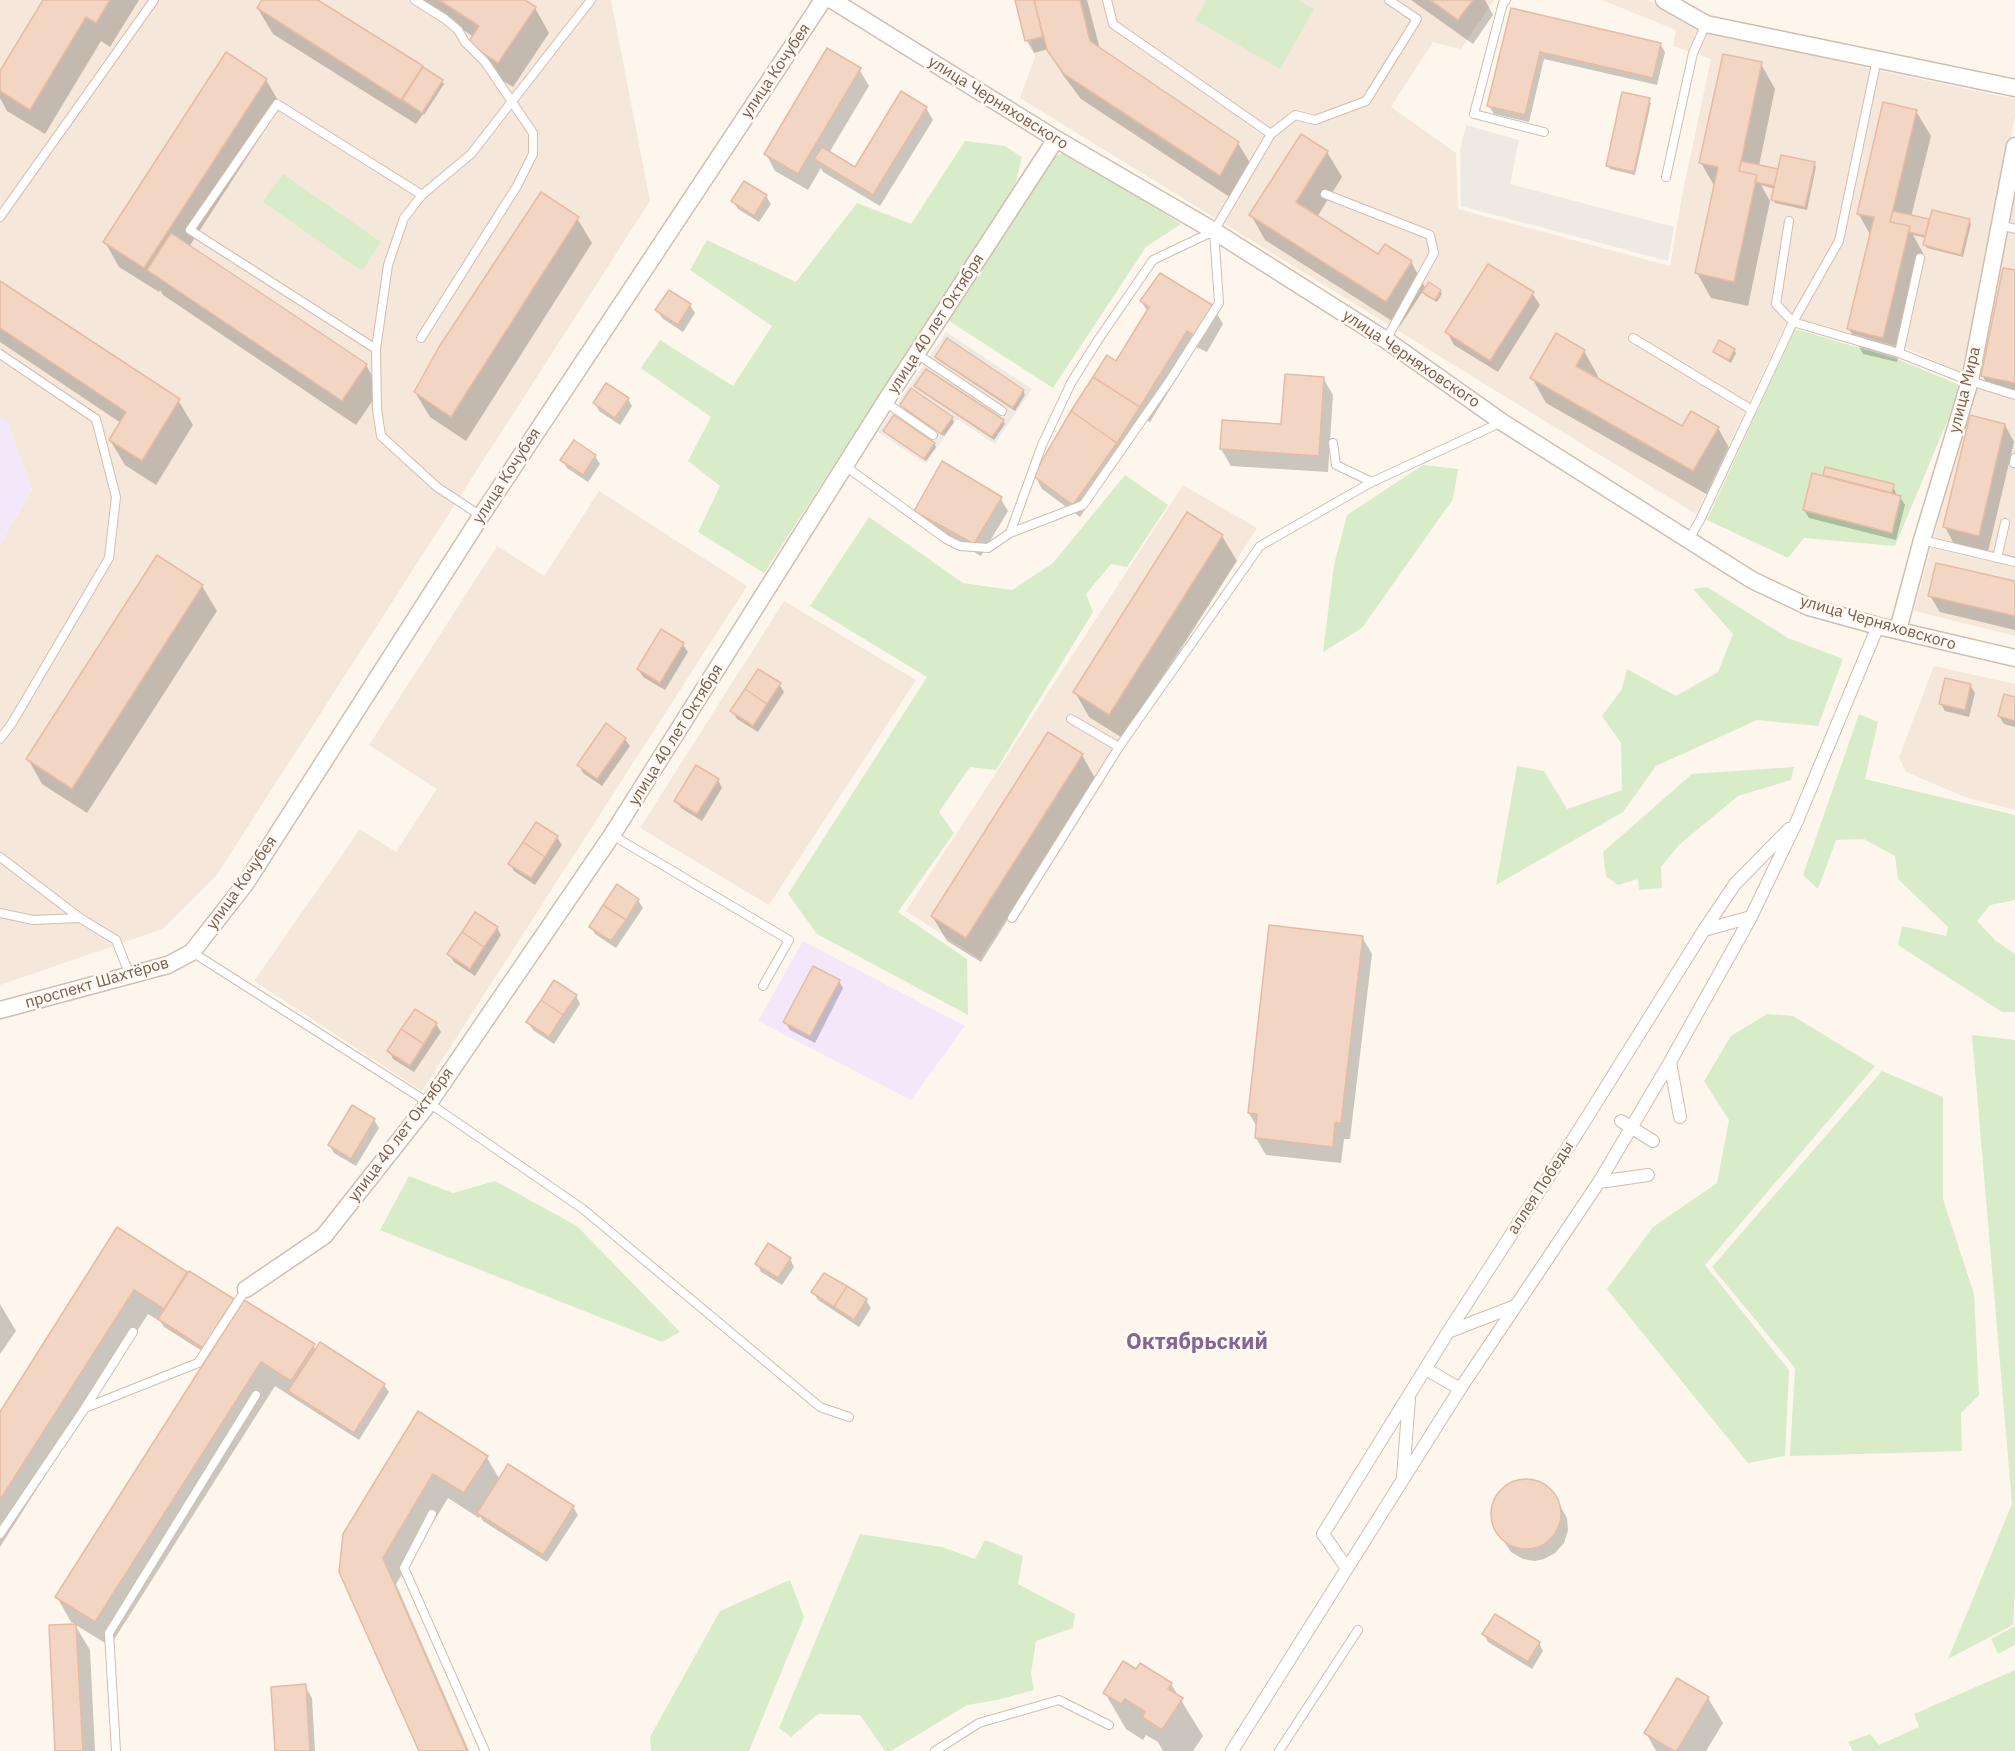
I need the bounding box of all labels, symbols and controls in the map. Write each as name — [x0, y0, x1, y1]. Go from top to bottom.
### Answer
street label: улица Кочубея — [737, 20, 815, 122]
street label: улица Черняховского — [924, 52, 1072, 154]
street label: улица 40 лет Октября — [884, 250, 988, 398]
street label: улица Черняховского — [1339, 306, 1483, 412]
street label: улица Мира — [1945, 345, 1985, 435]
street label: улица Кочубея — [469, 425, 545, 527]
street label: улица Черняховского — [1798, 592, 1958, 654]
street label: улица 40 лет Октября — [625, 661, 727, 809]
street label: улица Кочубея — [203, 832, 281, 934]
street label: проспект Шахтёров — [23, 953, 171, 1013]
street label: улица 40 лет Октября — [344, 1064, 458, 1206]
street label: аллея Победы — [1504, 1138, 1578, 1238]
district label: Октябрьский — [1126, 1330, 1268, 1356]

